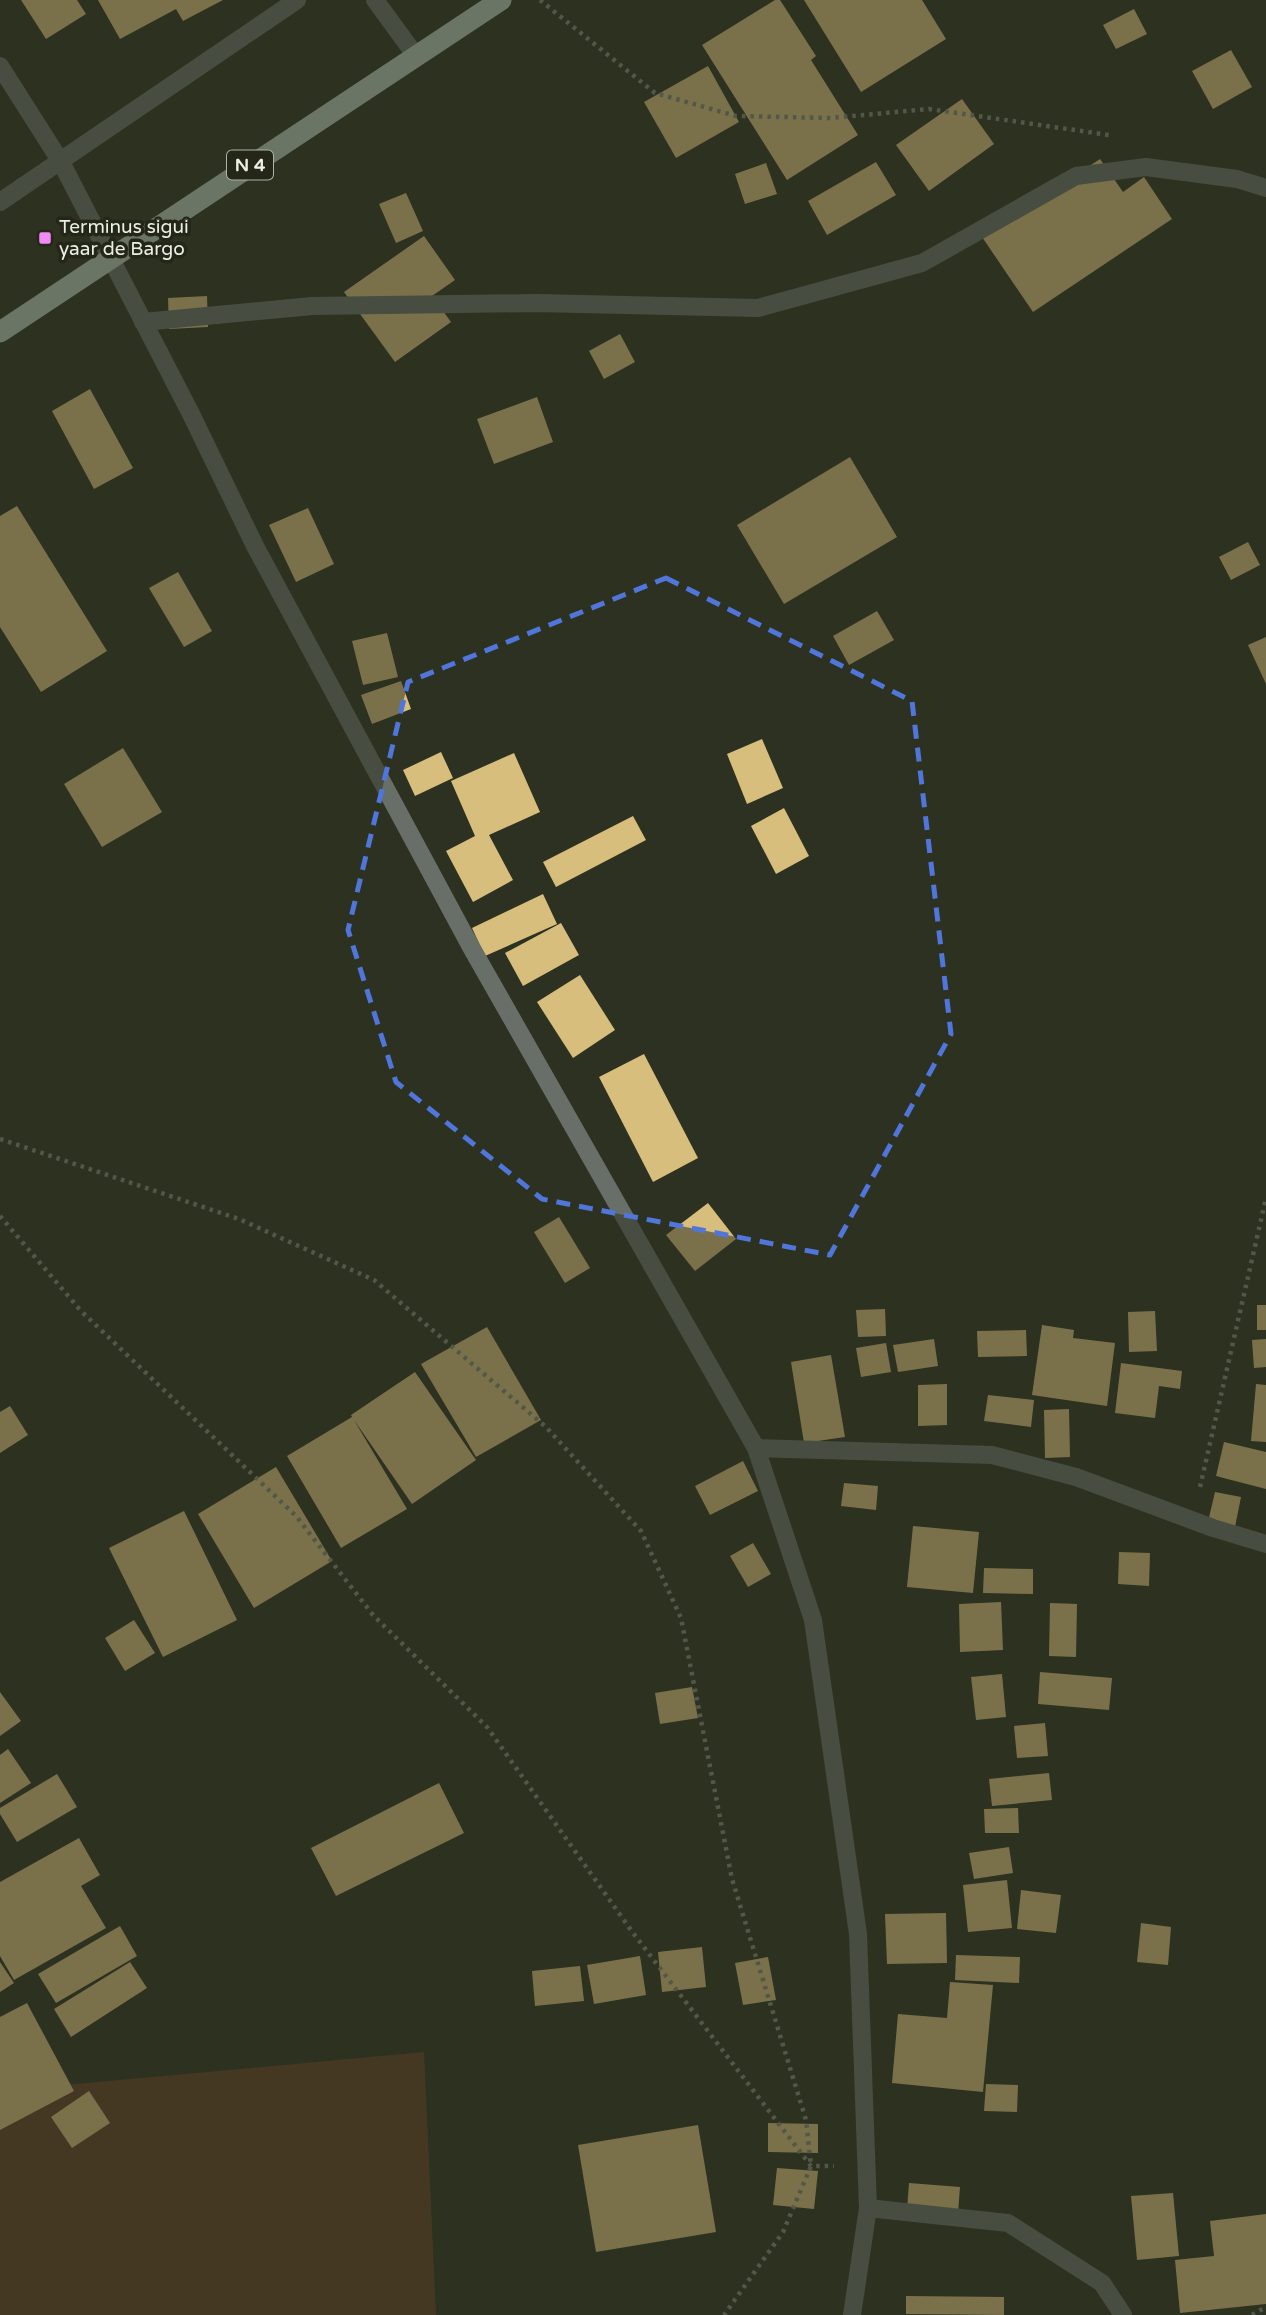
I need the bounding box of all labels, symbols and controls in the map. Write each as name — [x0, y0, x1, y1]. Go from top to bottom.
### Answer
road number: N 4 — [227, 150, 273, 180]
place label: Terminus sigui yaar de Bargo — [59, 216, 189, 260]
marker: Terminus sigui yaar de Bargo — [37, 230, 53, 246]

